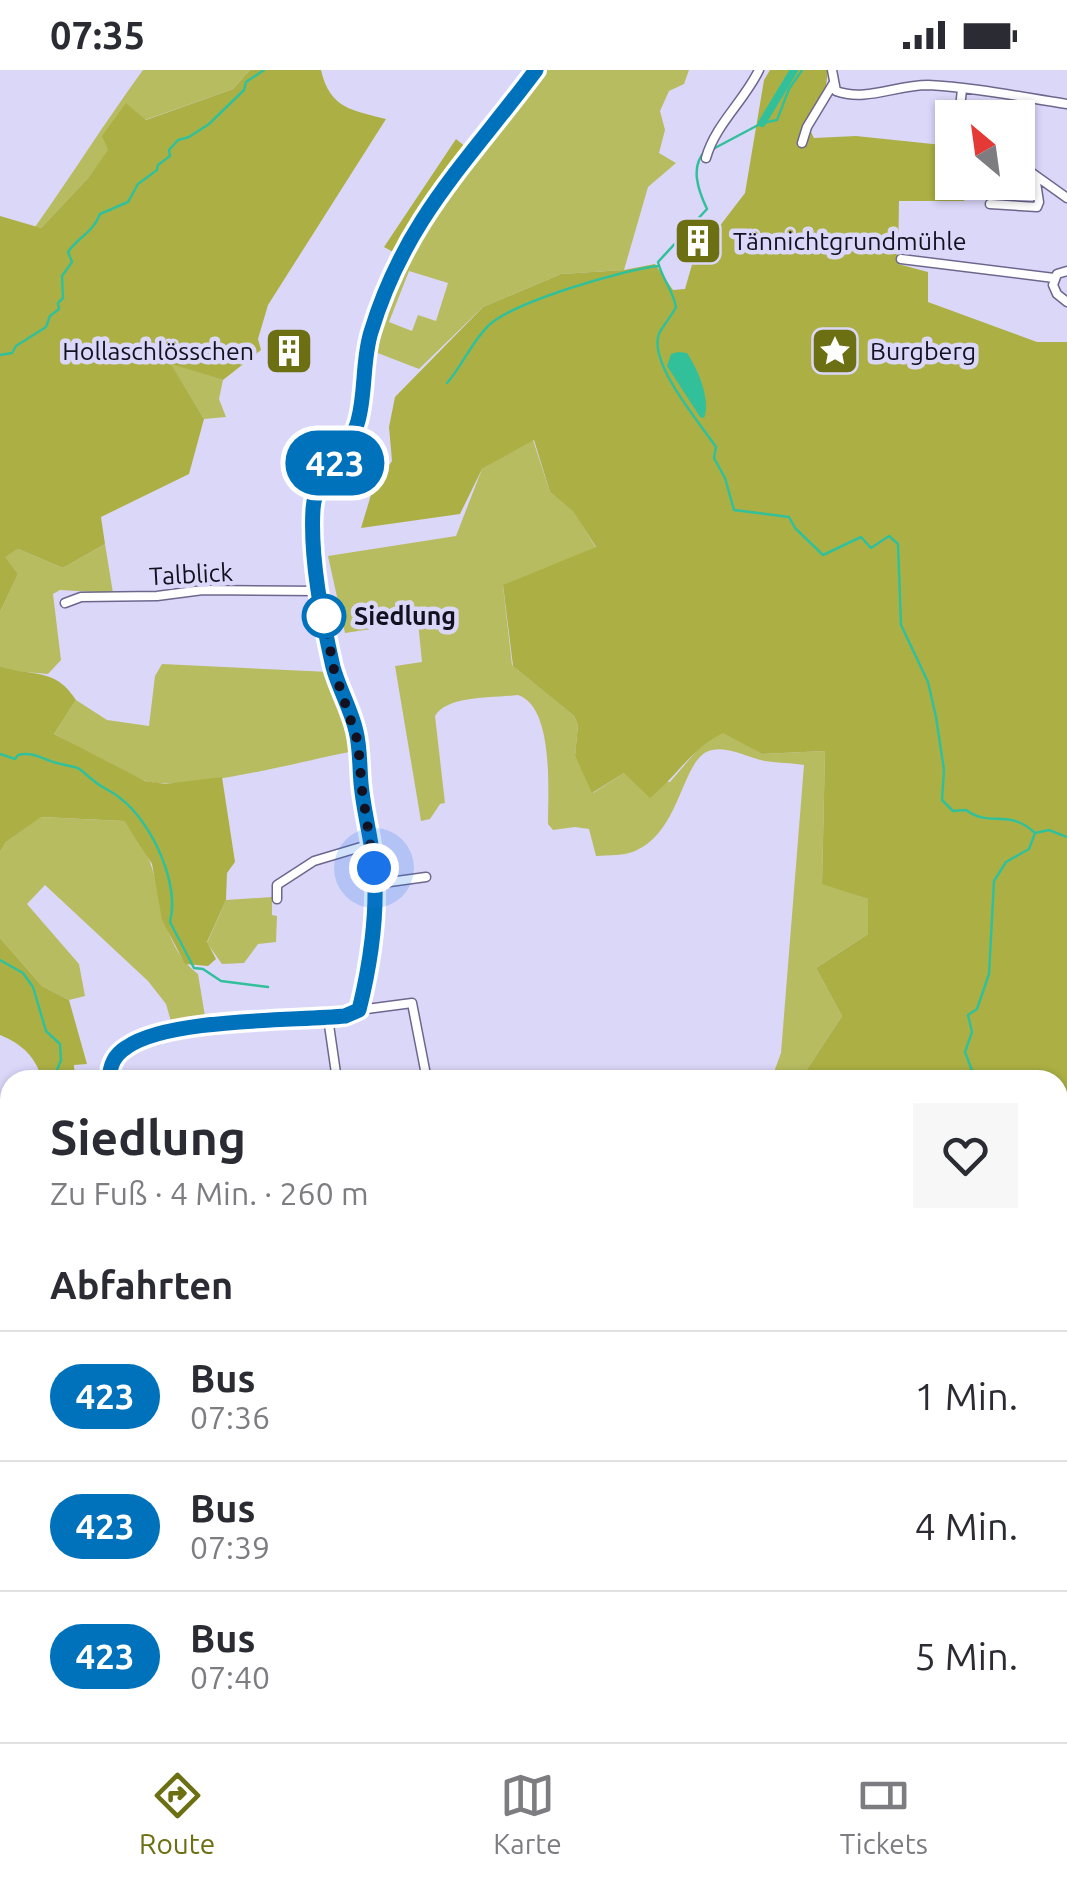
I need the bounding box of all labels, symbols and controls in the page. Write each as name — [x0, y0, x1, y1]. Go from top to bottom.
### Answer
text: 07:35 — [50, 14, 145, 56]
north arrow — [935, 100, 1035, 200]
map controls — [935, 100, 1035, 200]
building icon: Tännichtgrundmühle — [672, 215, 724, 267]
place label: Tännichtgrundmühle — [733, 227, 967, 255]
building icon: Hollaschlösschen — [263, 325, 315, 377]
place icon: Burgberg — [809, 325, 861, 377]
place label: Hollaschlösschen — [62, 337, 254, 365]
place label: Burgberg — [870, 337, 976, 365]
line badge: 423 — [278, 430, 392, 496]
text: 423 — [305, 443, 365, 483]
street label: Talblick — [148, 558, 234, 590]
marker: Siedlung — [303, 595, 345, 637]
place label: Siedlung — [354, 602, 456, 630]
your location — [349, 843, 399, 893]
button: heart — [913, 1103, 1018, 1208]
text: Siedlung — [50, 1110, 246, 1164]
text: Zu Fuß · 4 Min. · 260 m — [50, 1175, 369, 1211]
text: Abfahrten — [50, 1264, 233, 1306]
text: Bus — [190, 1357, 255, 1399]
text: 1 Min. — [915, 1375, 1018, 1417]
text: 423 — [75, 1376, 135, 1416]
text: 07:36 — [190, 1399, 270, 1435]
text: Bus — [190, 1487, 255, 1529]
text: 4 Min. — [915, 1505, 1018, 1547]
text: 423 — [75, 1506, 135, 1546]
text: 07:39 — [190, 1529, 270, 1565]
text: Bus — [190, 1617, 255, 1659]
text: 5 Min. — [915, 1635, 1018, 1677]
text: 423 — [75, 1636, 135, 1676]
text: 07:40 — [190, 1659, 270, 1695]
tab: Route — [139, 1768, 215, 1859]
tab: Karte — [493, 1768, 562, 1859]
tab: Tickets — [840, 1768, 928, 1859]

